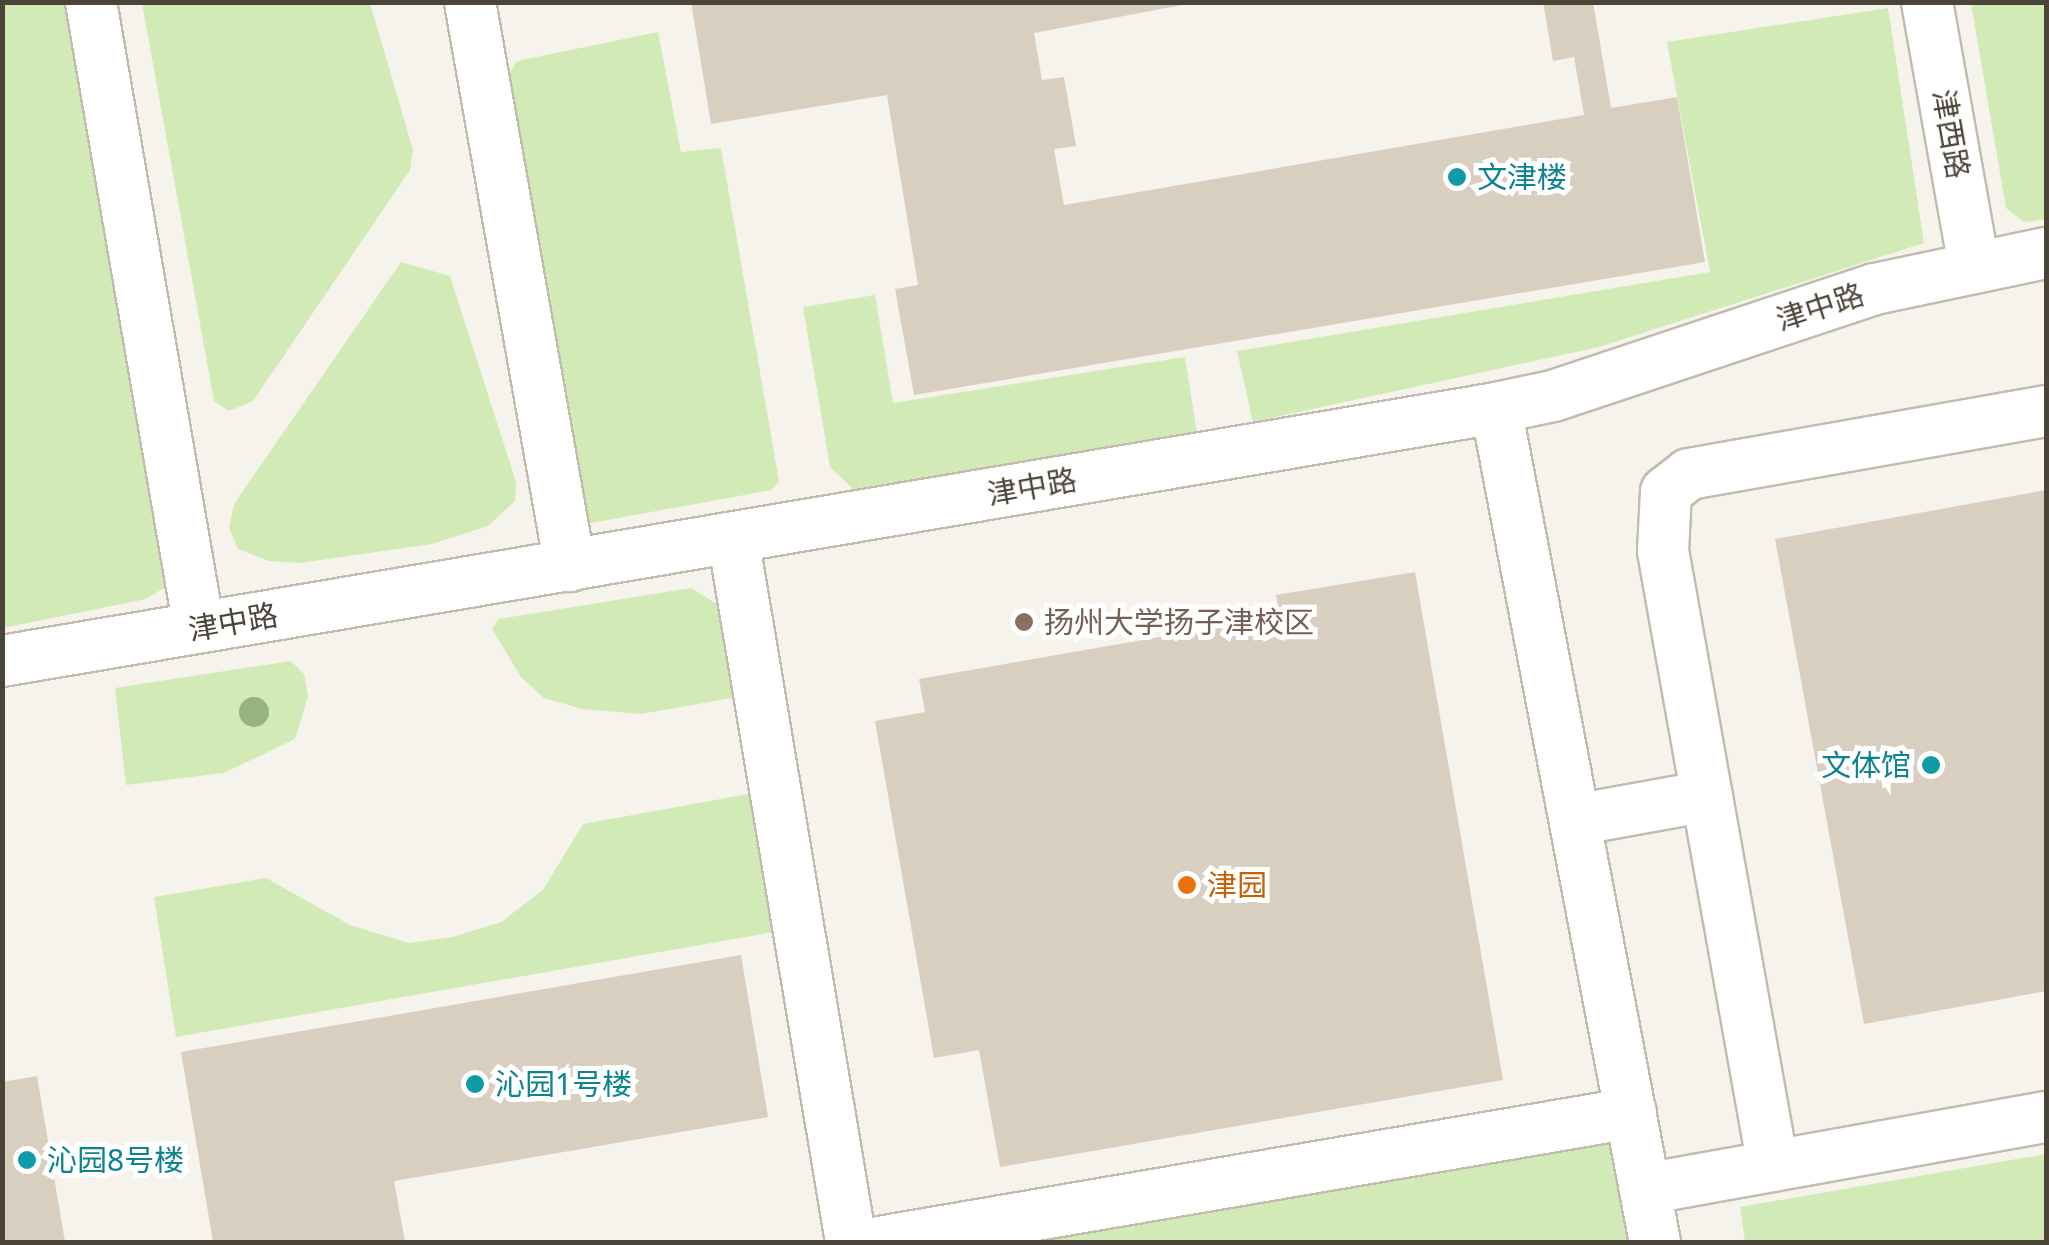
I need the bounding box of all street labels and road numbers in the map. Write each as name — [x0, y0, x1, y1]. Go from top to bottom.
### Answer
street label: 津西路 — [1925, 87, 1977, 181]
street label: 津中路 — [1772, 276, 1868, 338]
street label: 津中路 — [985, 461, 1079, 513]
street label: 津中路 — [186, 596, 280, 648]

